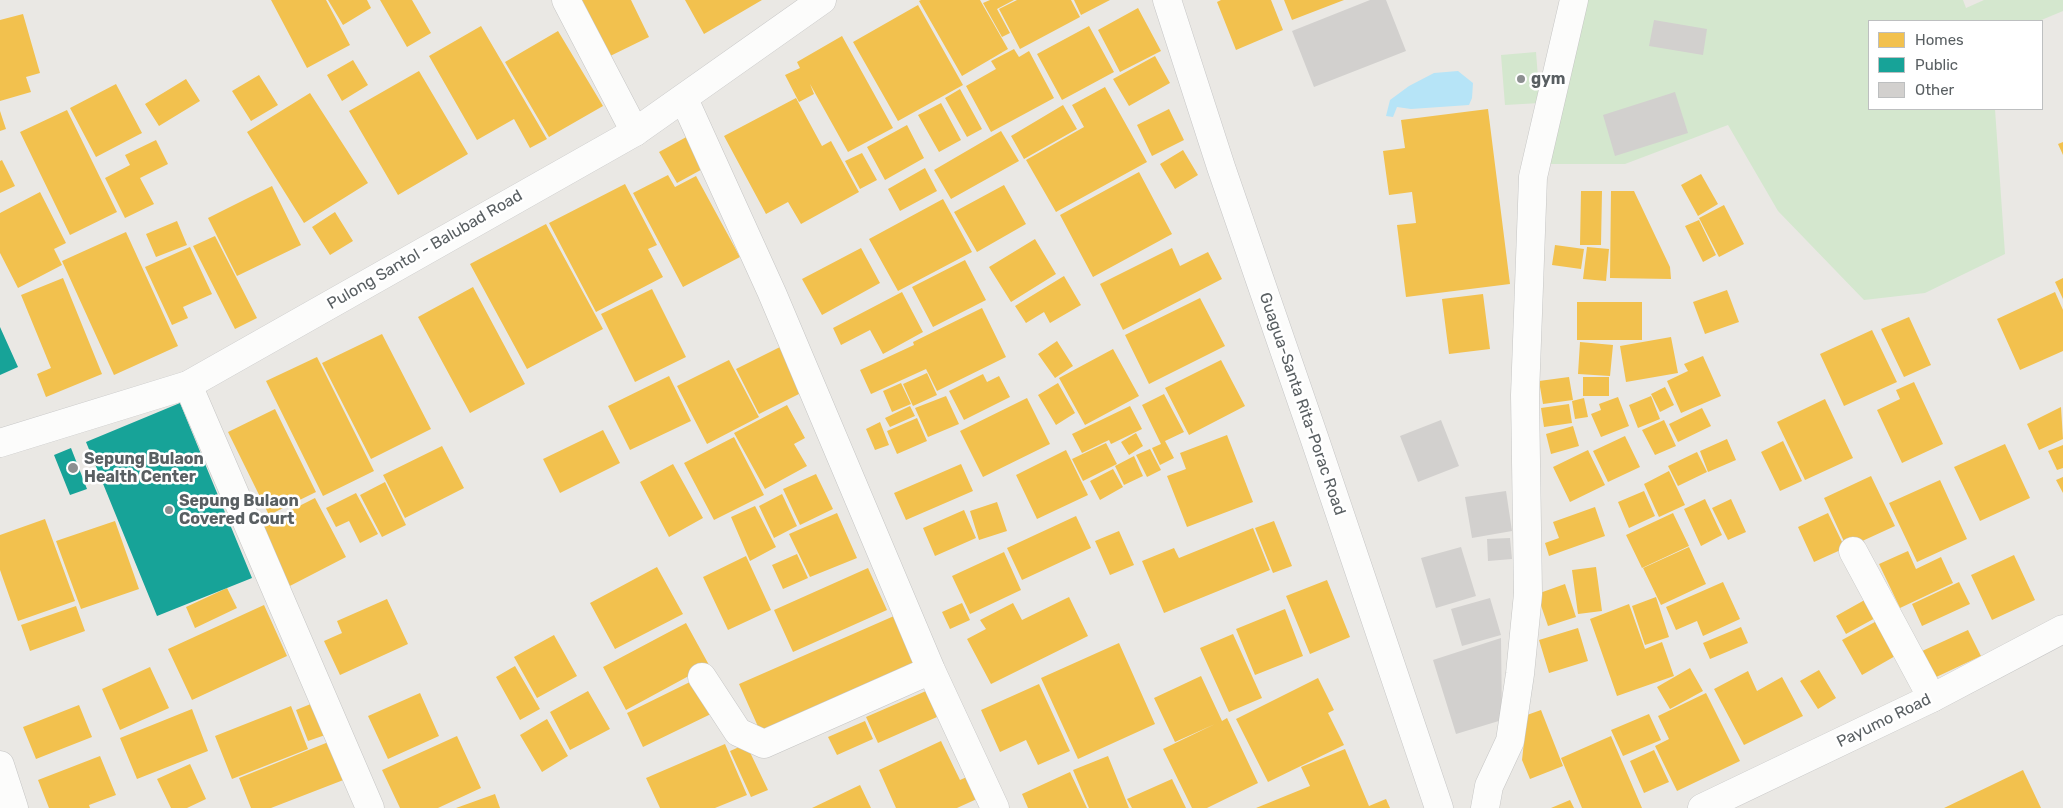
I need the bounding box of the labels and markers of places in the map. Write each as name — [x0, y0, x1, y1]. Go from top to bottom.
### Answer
place label: gym — [1531, 69, 1565, 89]
marker: gym — [1515, 73, 1527, 85]
place label: Sepung Bulaon Health Center — [84, 449, 204, 487]
marker: Sepung Bulaon Health Center — [66, 461, 80, 475]
place label: Sepung Bulaon Covered Court — [179, 491, 299, 529]
marker: Sepung Bulaon Covered Court — [163, 504, 175, 516]

